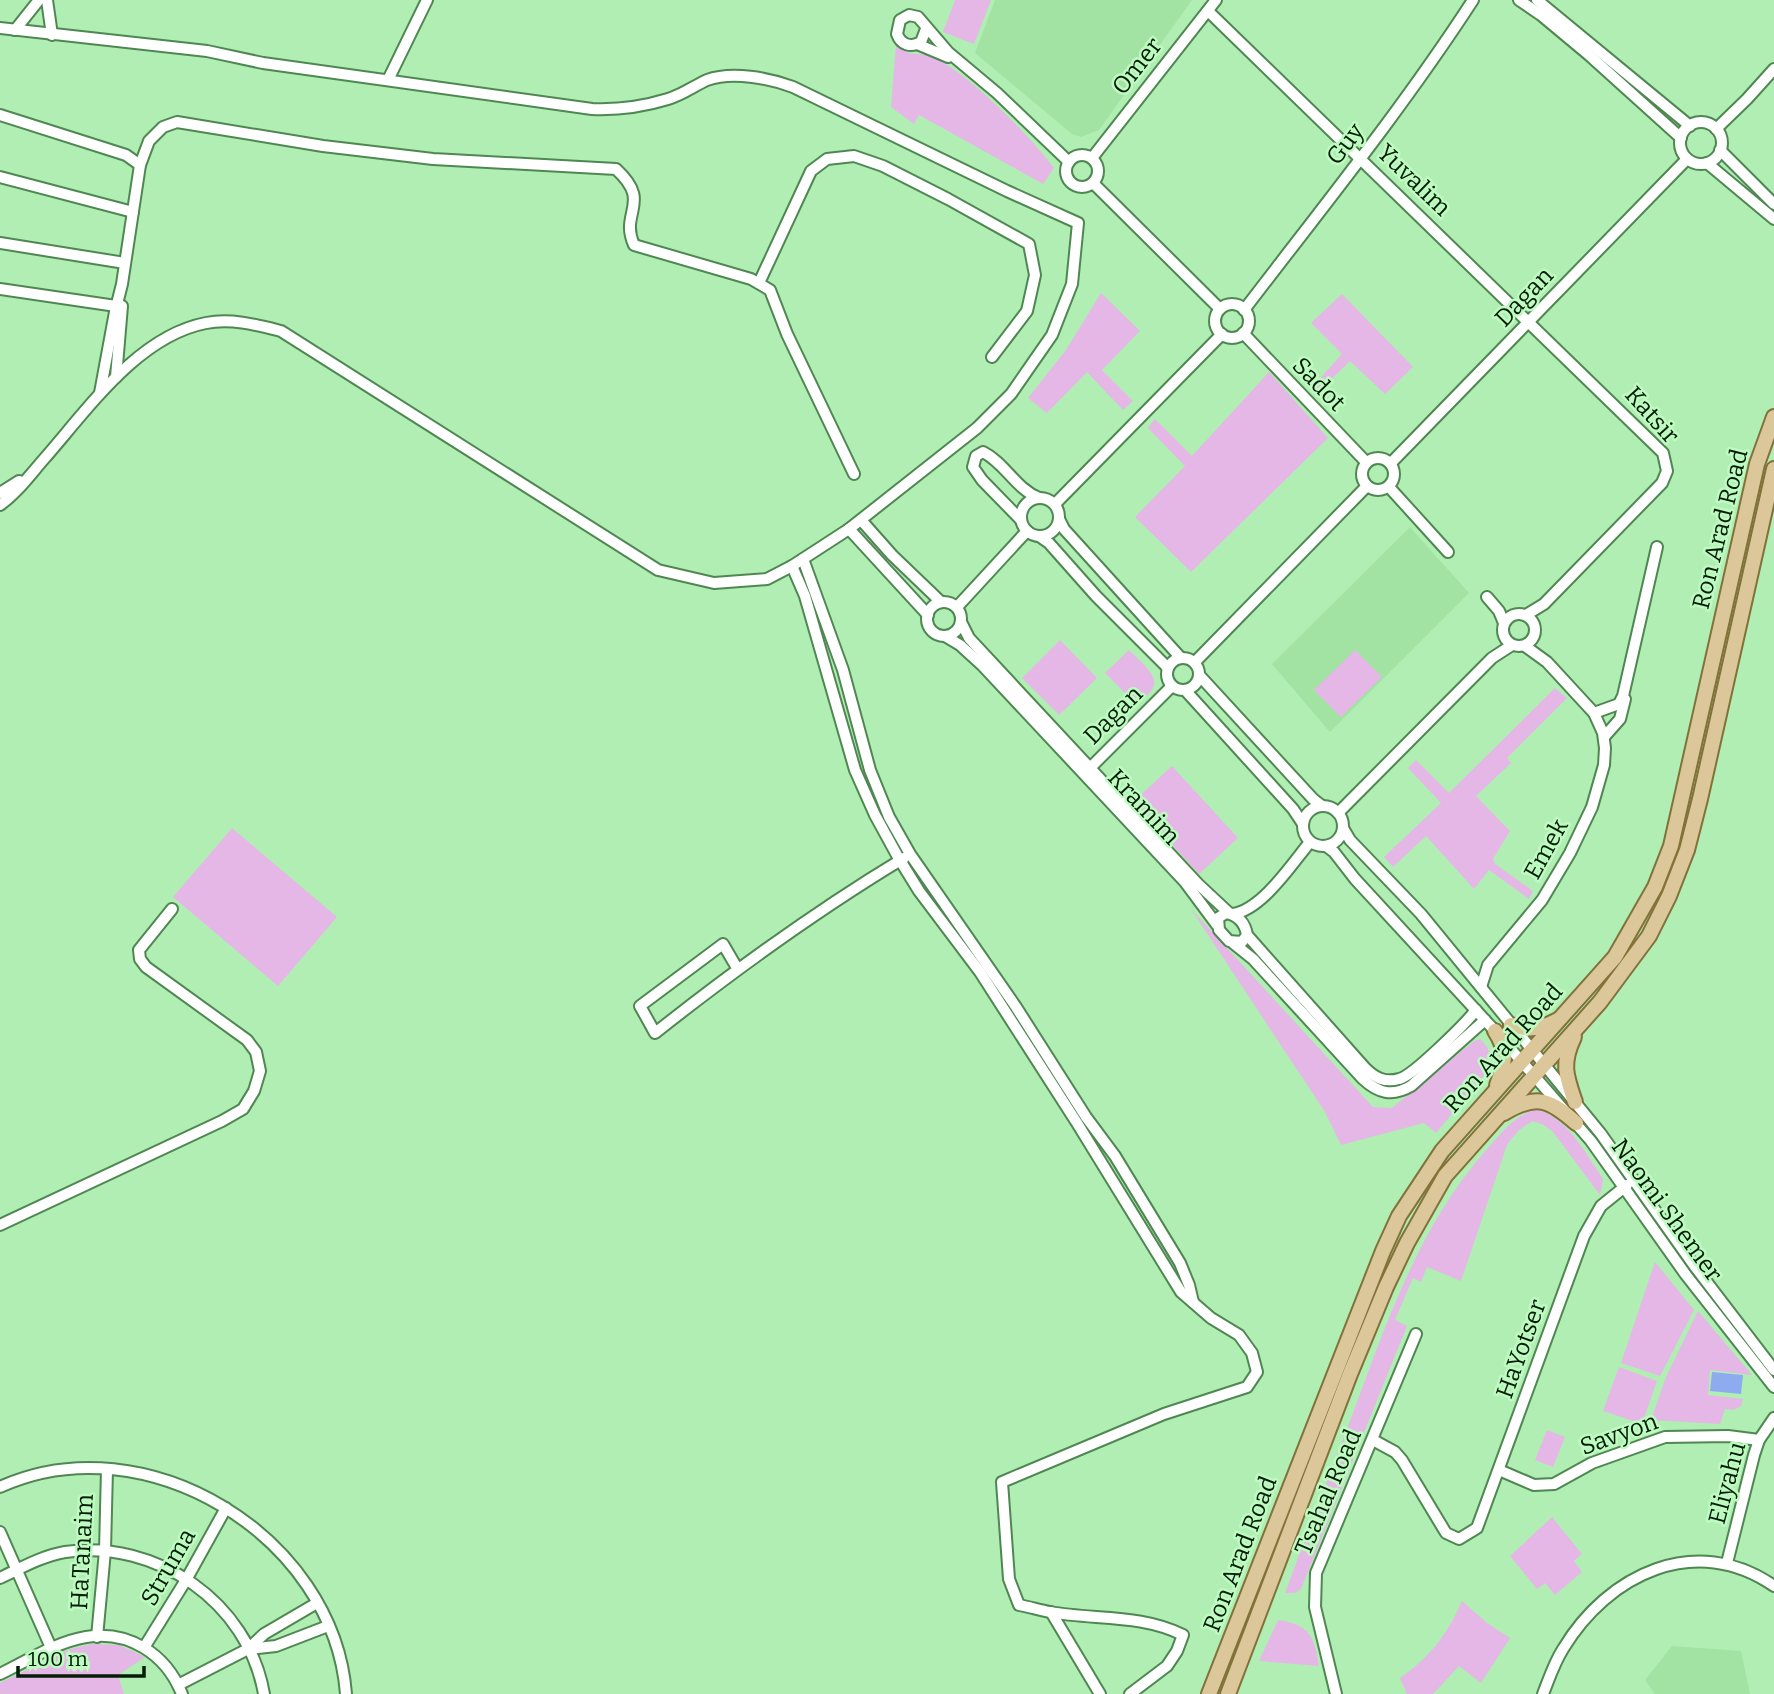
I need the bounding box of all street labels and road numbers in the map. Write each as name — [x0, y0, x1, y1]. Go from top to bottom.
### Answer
street label: Omer — [1106, 32, 1168, 100]
street label: Guy — [1320, 118, 1370, 170]
street label: Yuvalim — [1372, 138, 1457, 222]
street label: Dagan — [1489, 262, 1559, 332]
street label: Sadot — [1287, 351, 1351, 417]
street label: Katsir — [1619, 381, 1685, 449]
street label: Ron Arad Road — [1687, 446, 1753, 612]
street label: Dagan — [1078, 680, 1148, 750]
street label: Kramim — [1102, 764, 1186, 850]
street label: Emek — [1518, 814, 1574, 884]
street label: Ron Arad Road — [1438, 978, 1568, 1118]
street label: Naomi Shemer — [1606, 1133, 1728, 1287]
street label: HaYotser — [1490, 1296, 1552, 1402]
street label: Savyon — [1576, 1407, 1662, 1461]
street label: Tsahal Road — [1289, 1425, 1367, 1559]
street label: Eliyahu — [1703, 1439, 1751, 1527]
street label: Ron Arad Road — [1198, 1472, 1282, 1636]
street label: HaTanaim — [65, 1493, 99, 1611]
street label: Struma — [135, 1524, 201, 1610]

